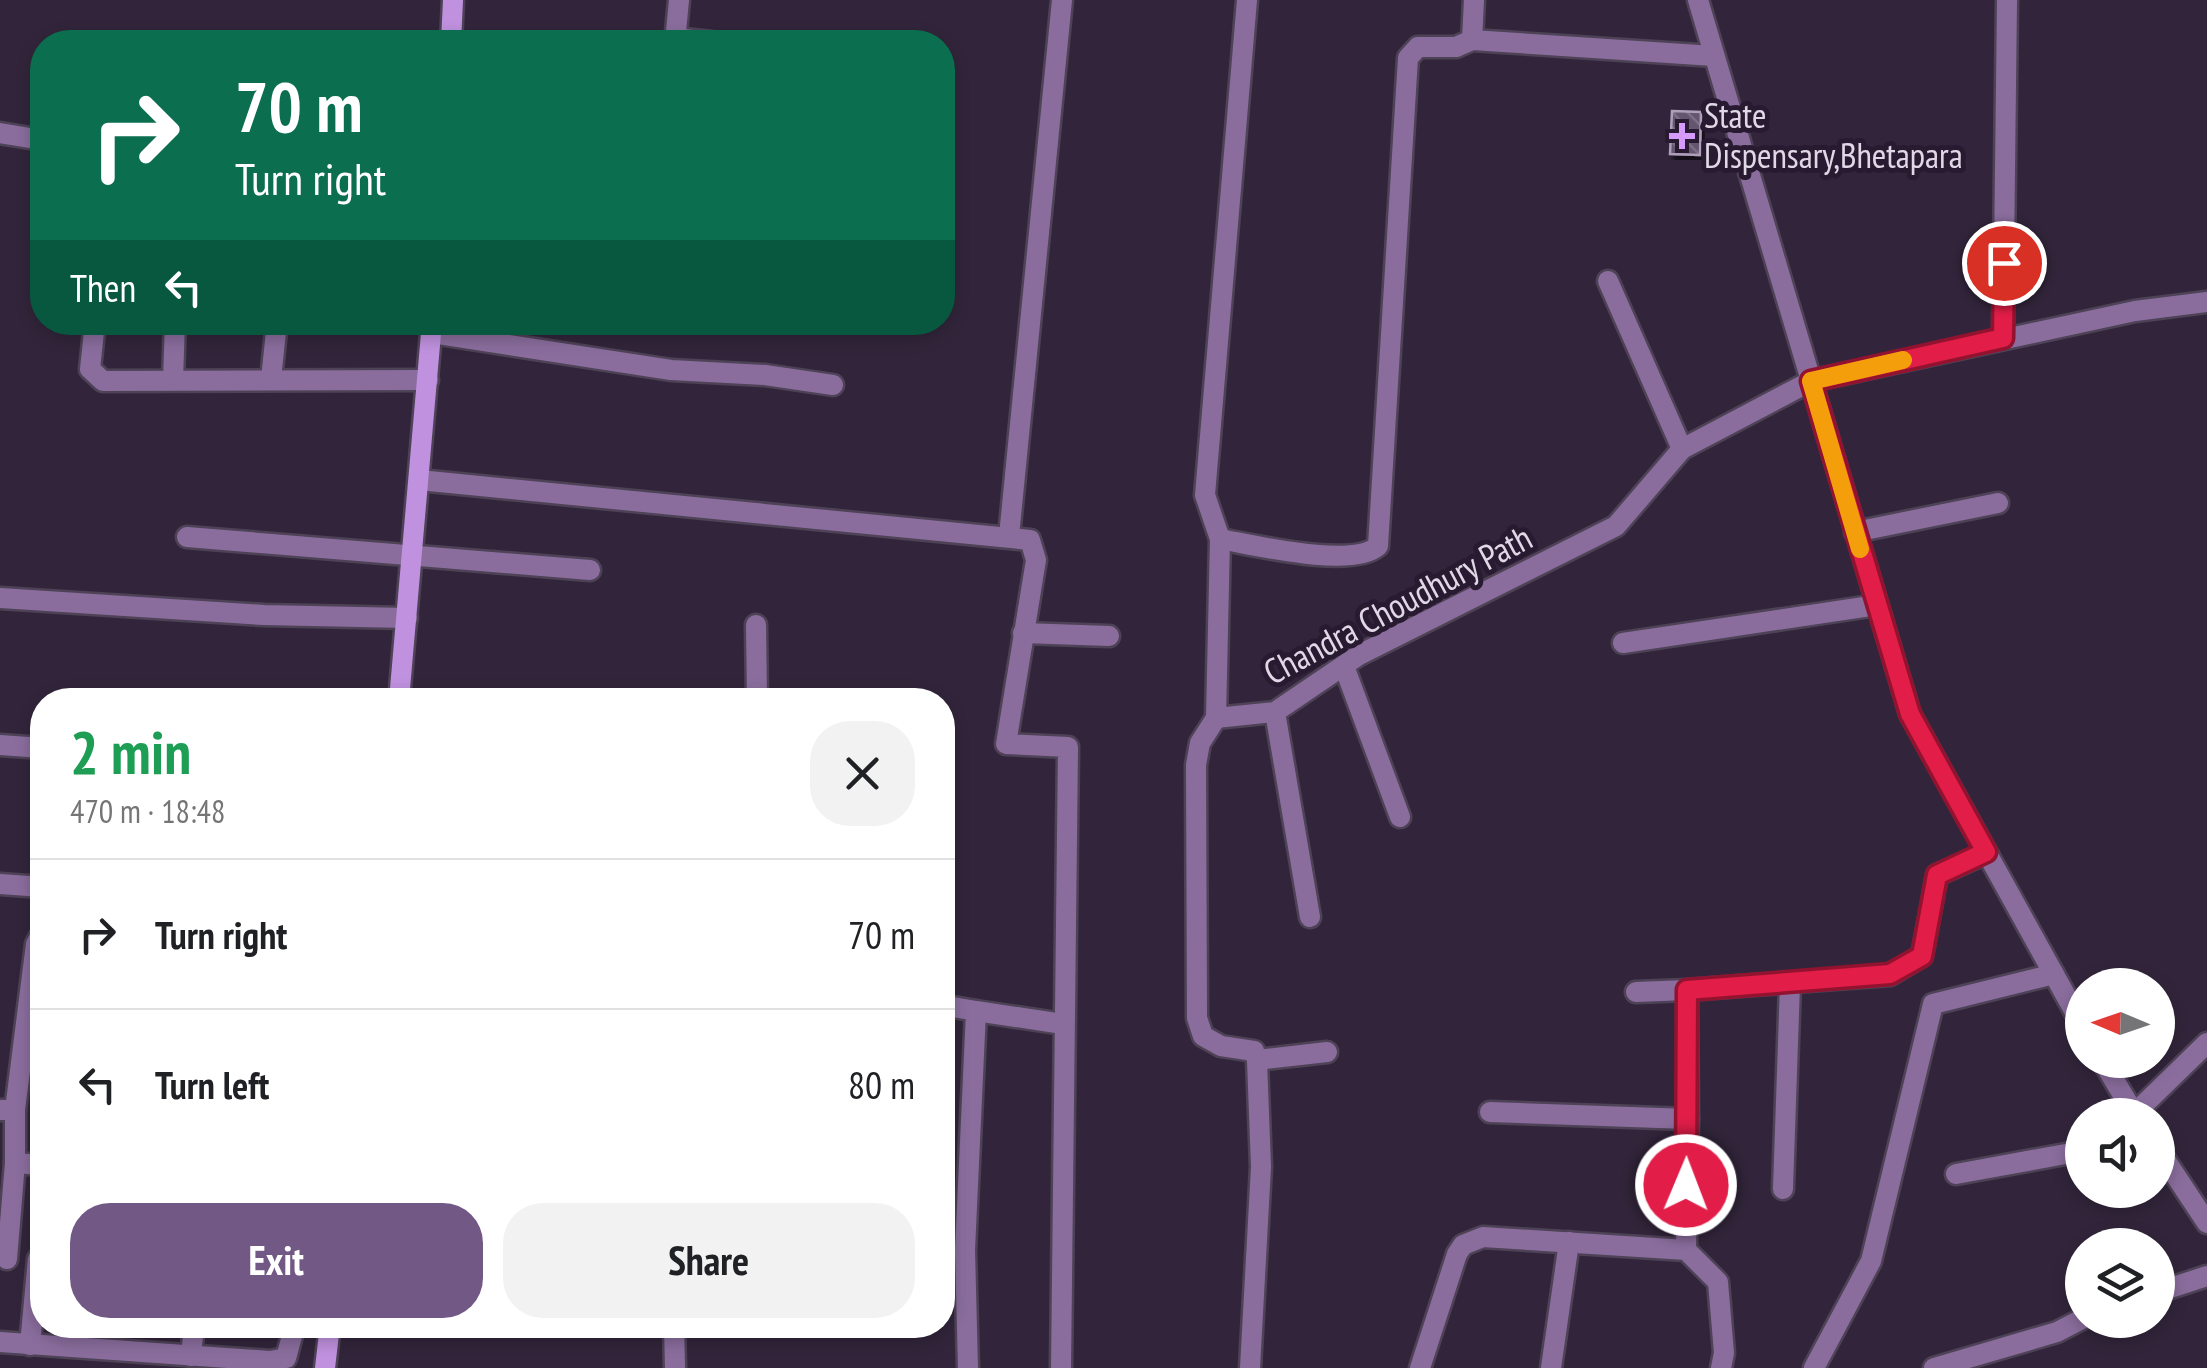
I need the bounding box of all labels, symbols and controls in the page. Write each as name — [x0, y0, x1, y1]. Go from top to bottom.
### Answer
text: 70 m — [235, 61, 363, 151]
icon: right — [70, 70, 200, 200]
place label: State Dispensary,Bhetapara — [1704, 92, 1963, 178]
marker: State Dispensary,Bhetapara — [1669, 123, 1695, 149]
text: Turn right — [235, 149, 386, 207]
pin — [1962, 221, 2047, 306]
icon: arrive — [1977, 236, 2032, 291]
icon: left — [156, 260, 211, 315]
text: Then — [70, 263, 136, 312]
street label: Chandra Choudhury Path — [1255, 514, 1540, 694]
text: 2 min — [70, 713, 191, 791]
button: close — [810, 721, 915, 826]
text: 470 m · 18:48 — [70, 790, 225, 832]
icon: right — [70, 907, 125, 962]
text: Turn right — [155, 910, 287, 959]
text: 70 m — [848, 910, 915, 959]
north arrow — [2065, 968, 2175, 1078]
map controls — [2065, 968, 2175, 1338]
icon: left — [70, 1057, 125, 1112]
text: Turn left — [155, 1060, 269, 1109]
text: 80 m — [848, 1060, 915, 1109]
button: sound — [2065, 1098, 2175, 1208]
position arrow — [1634, 1133, 1738, 1237]
button: Exit — [70, 1203, 483, 1318]
button: Share — [503, 1203, 915, 1318]
button: layers — [2065, 1228, 2175, 1338]

